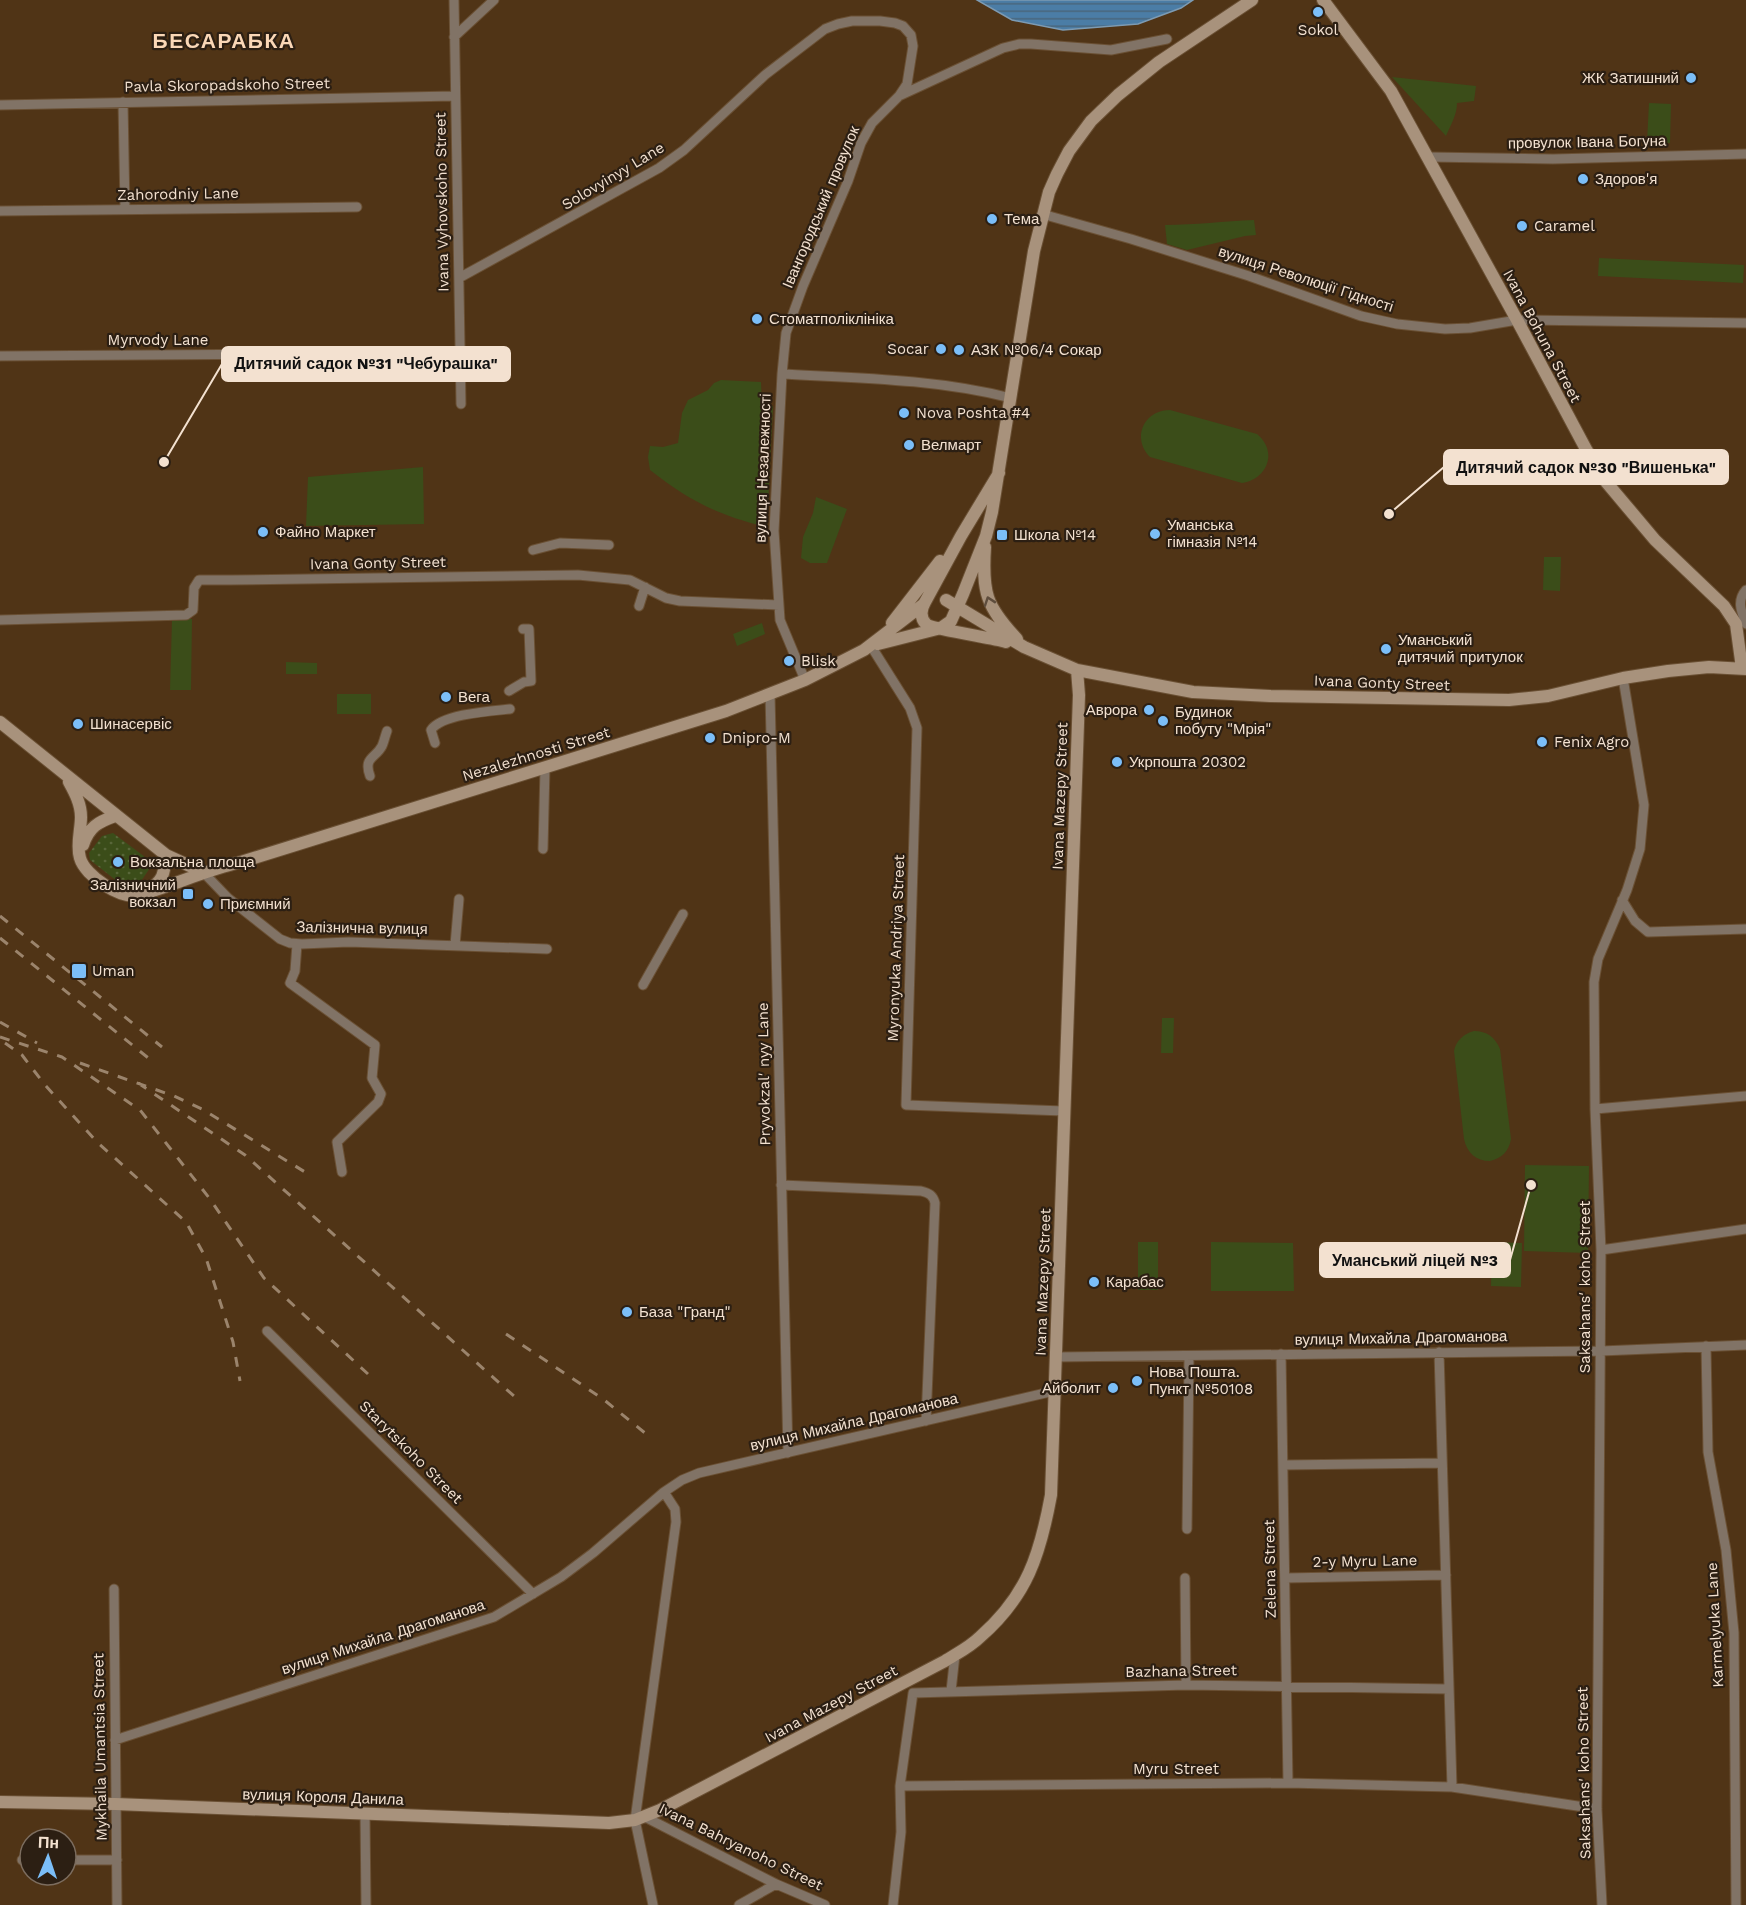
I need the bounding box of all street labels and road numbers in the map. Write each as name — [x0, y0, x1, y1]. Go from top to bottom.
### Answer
street label: Pavla Skoropadskoho Street — [124, 74, 331, 96]
street label: Ivana Vyhovskoho Street — [431, 111, 453, 292]
street label: Івангородський провулок — [779, 123, 864, 291]
street label: провулок Івана Богуна — [1508, 132, 1667, 152]
street label: Solovyinyy Lane — [558, 138, 668, 214]
street label: Zahorodniy Lane — [117, 184, 239, 204]
street label: вулиця Революції Гідності — [1216, 242, 1396, 316]
street label: Ivana Bohuna Street — [1499, 266, 1585, 406]
street label: Myrvody Lane — [108, 331, 208, 349]
street label: вулиця Незалежності — [751, 393, 775, 543]
street label: Ivana Gonty Street — [310, 553, 447, 573]
street label: Ivana Gonty Street — [1314, 672, 1451, 694]
street label: Ivana Mazepy Street — [1048, 721, 1072, 870]
street label: Nezalezhnosti Street — [460, 723, 613, 785]
street label: Myronyuka Andriya Street — [884, 853, 908, 1042]
street label: Залізнична вулиця — [296, 918, 428, 938]
street label: Pryvokzalʹnyy Lane — [754, 1002, 774, 1146]
street label: Saksahansʹkoho Street — [1576, 1200, 1594, 1373]
street label: Ivana Mazepy Street — [1031, 1207, 1055, 1356]
street label: вулиця Михайла Драгоманова — [1295, 1327, 1508, 1349]
street label: вулиця Михайла Драгоманова — [748, 1389, 960, 1455]
street label: Starytskoho Street — [356, 1397, 467, 1508]
street label: Zelena Street — [1260, 1519, 1280, 1618]
street label: 2-y Myru Lane — [1313, 1551, 1417, 1571]
street label: Karmelyuka Lane — [1703, 1562, 1727, 1688]
street label: вулиця Михайла Драгоманова — [279, 1595, 488, 1678]
street label: Mykhaila Umantsia Street — [89, 1652, 111, 1841]
street label: Ivana Mazepy Street — [762, 1661, 901, 1747]
street label: Bazhana Street — [1125, 1661, 1238, 1681]
street label: Saksahansʹkoho Street — [1573, 1686, 1595, 1859]
street label: Myru Street — [1133, 1760, 1220, 1778]
street label: вулиця Короля Данила — [242, 1785, 405, 1809]
street label: Ivana Bahryanoho Street — [656, 1800, 826, 1895]

